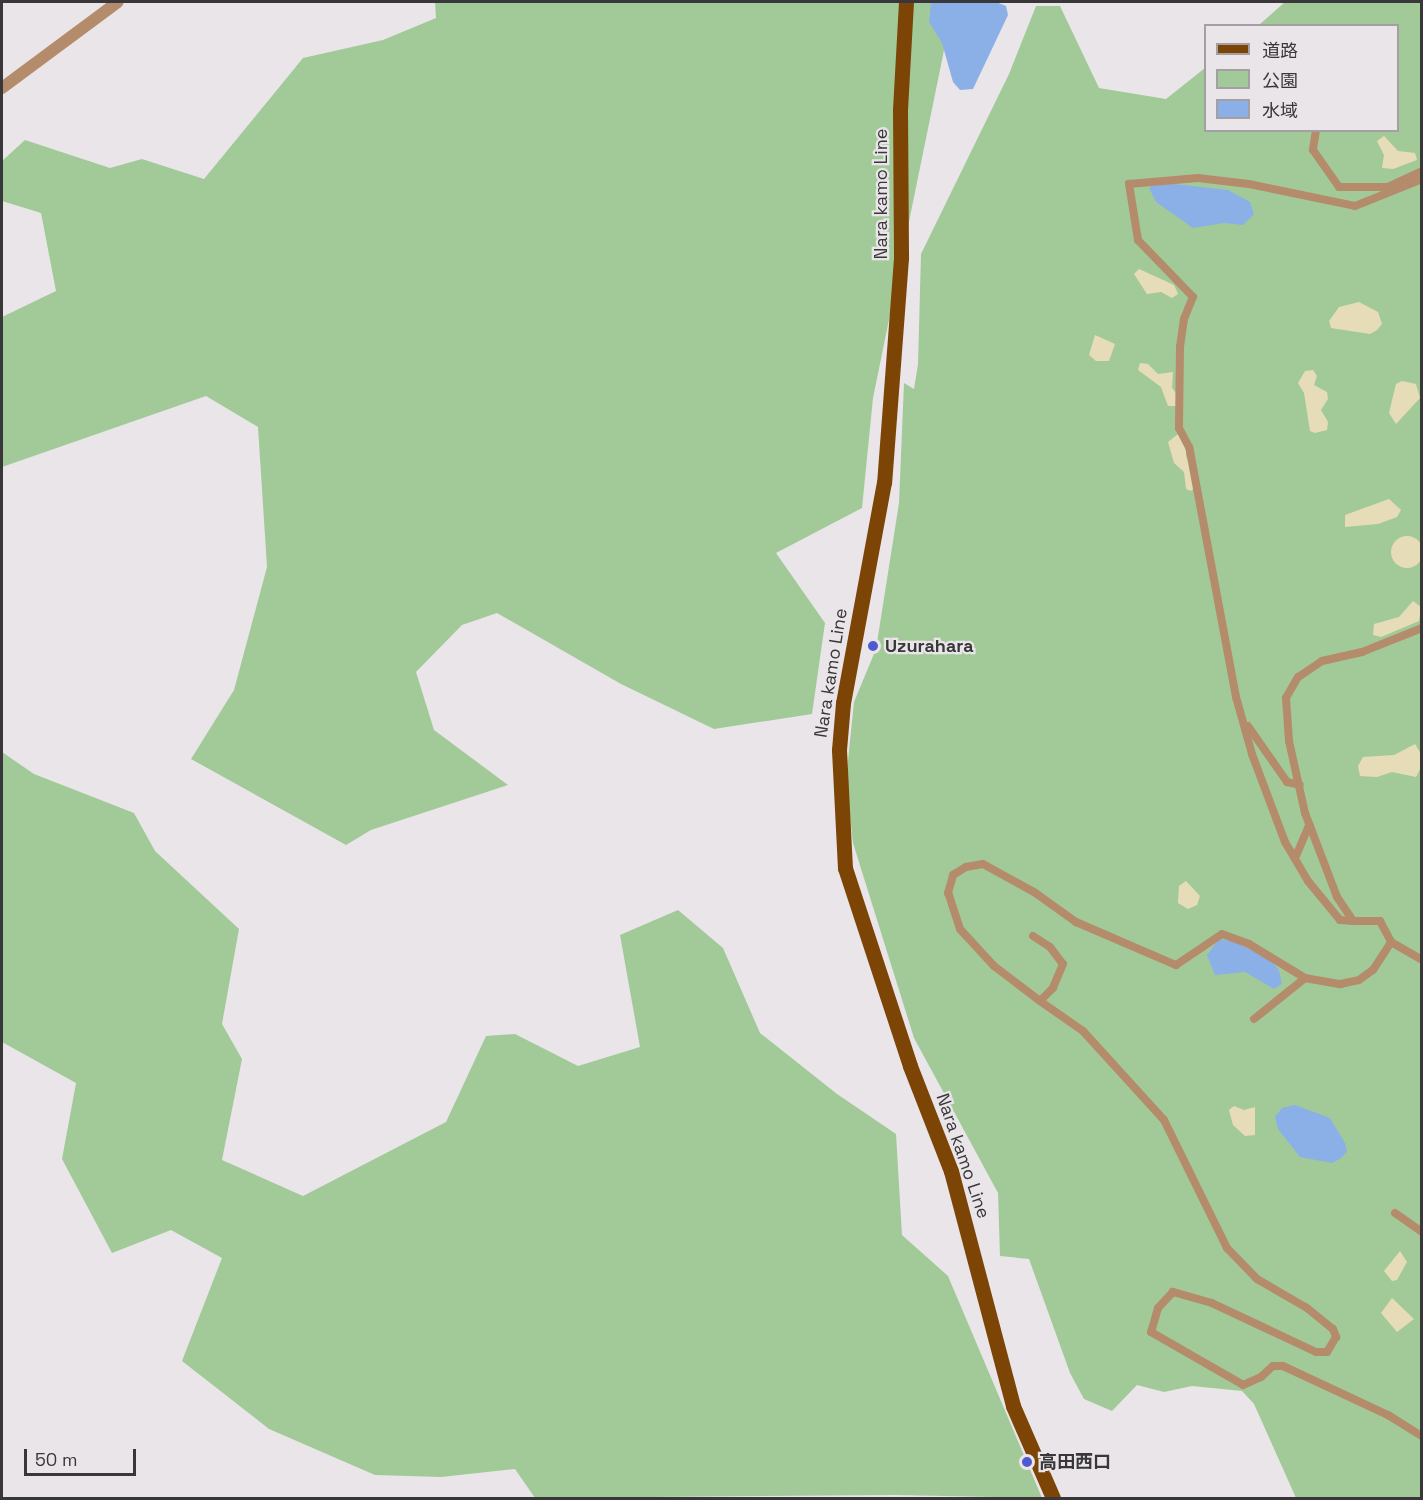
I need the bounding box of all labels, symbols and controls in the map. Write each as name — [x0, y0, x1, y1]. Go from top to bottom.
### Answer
legend — [1204, 24, 1399, 132]
text: 道路 — [1262, 39, 1298, 62]
text: 公園 — [1262, 69, 1298, 92]
text: 水域 — [1262, 99, 1298, 122]
street label: Nara kamo Line — [870, 129, 892, 259]
street label: Nara kamo Line — [810, 607, 852, 739]
place label: Uzurahara — [885, 635, 974, 657]
marker: Uzurahara — [866, 639, 880, 653]
street label: Nara kamo Line — [932, 1091, 994, 1221]
scale bar — [27, 1437, 140, 1475]
text: 50 m — [35, 1448, 77, 1471]
place label: 高田西口 — [1039, 1451, 1111, 1473]
marker: 高田西口 — [1020, 1455, 1034, 1469]

